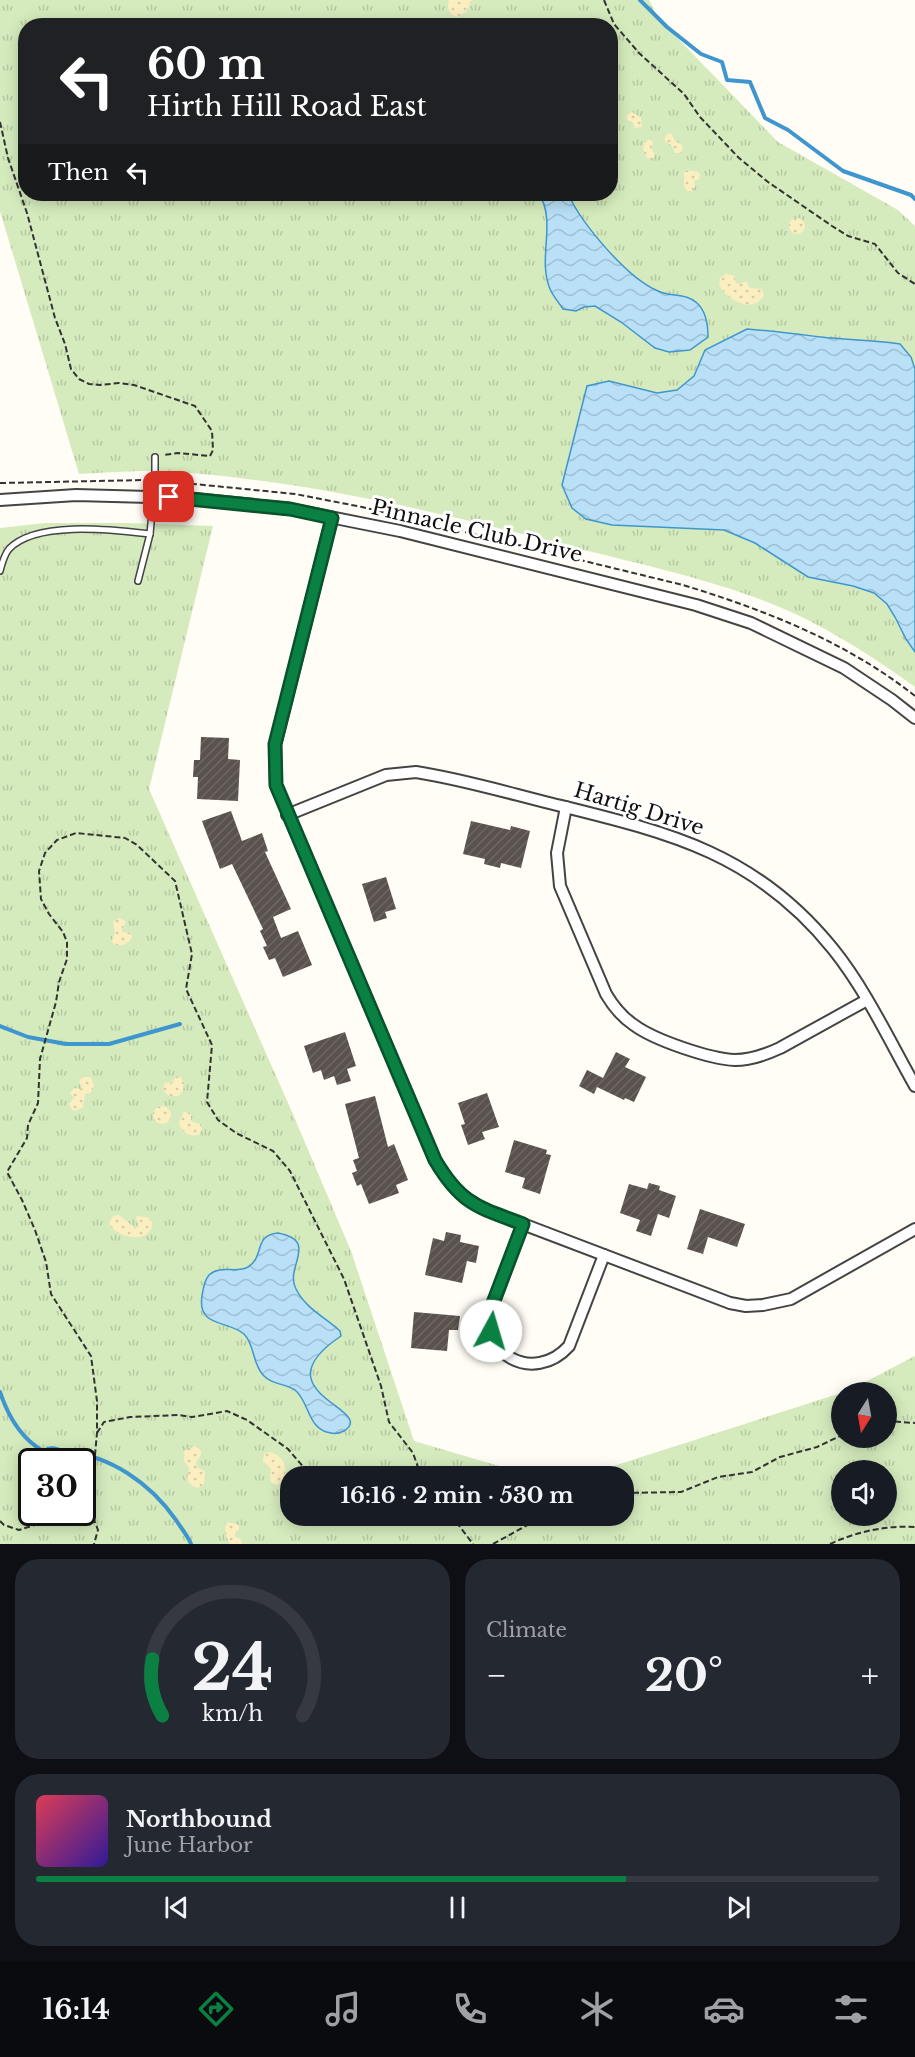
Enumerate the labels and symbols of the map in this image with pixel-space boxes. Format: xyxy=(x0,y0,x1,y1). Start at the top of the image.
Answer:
pin xyxy=(143,471,194,522)
street label: Pinnacle Club Drive xyxy=(369,494,585,568)
street label: Hartig Drive xyxy=(571,777,707,841)
position arrow xyxy=(459,1299,523,1363)
north arrow xyxy=(831,1382,897,1448)
speed limit sign: 30 xyxy=(18,1448,96,1526)

